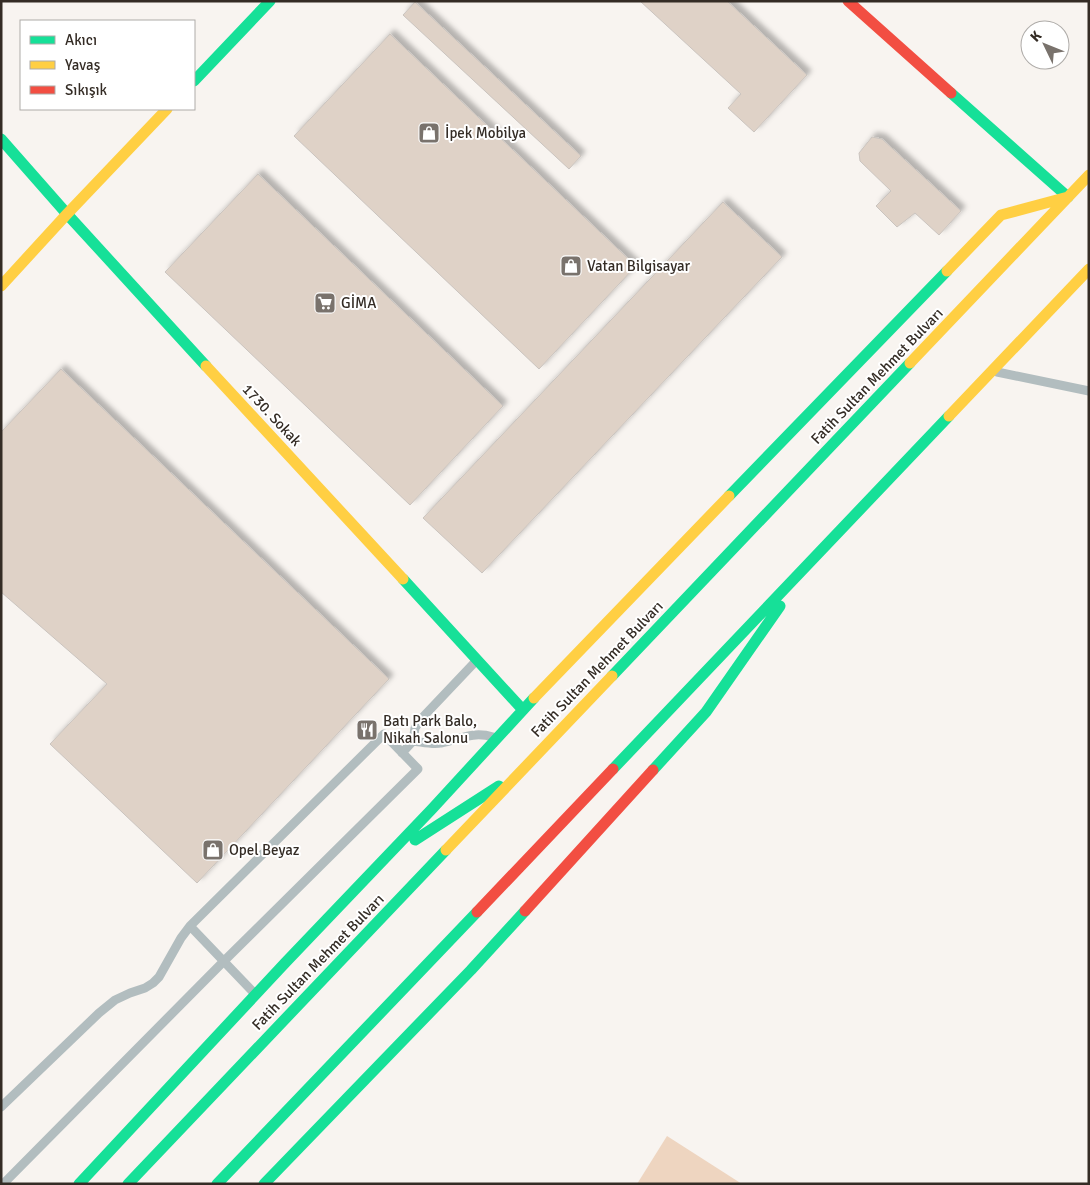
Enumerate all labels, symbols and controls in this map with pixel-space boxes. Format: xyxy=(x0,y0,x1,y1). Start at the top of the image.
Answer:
legend xyxy=(20,20,195,110)
north arrow xyxy=(1020,20,1070,70)
text: K xyxy=(1027,27,1045,45)
text: Akıcı xyxy=(65,31,97,49)
text: Yavaş xyxy=(65,56,101,74)
text: Sıkışık xyxy=(65,81,108,99)
shop icon: İpek Mobilya xyxy=(417,121,441,145)
place label: İpek Mobilya xyxy=(445,124,526,142)
shop icon: Vatan Bilgisayar xyxy=(559,254,583,278)
place label: Vatan Bilgisayar xyxy=(587,257,691,275)
supermarket icon: GİMA xyxy=(313,291,337,315)
place label: GİMA xyxy=(341,294,376,312)
street label: Fatih Sultan Mehmet Bulvarı xyxy=(807,304,947,448)
street label: 1730. Sokak xyxy=(239,380,306,450)
street label: Fatih Sultan Mehmet Bulvarı xyxy=(527,597,667,741)
place label: Batı Park Balo, Nikah Salonu xyxy=(383,712,477,747)
restaurant icon: Batı Park Balo, Nikah Salonu xyxy=(355,718,379,742)
shop icon: Opel Beyaz xyxy=(201,838,225,862)
place label: Opel Beyaz xyxy=(229,841,300,859)
street label: Fatih Sultan Mehmet Bulvarı xyxy=(248,890,388,1034)

